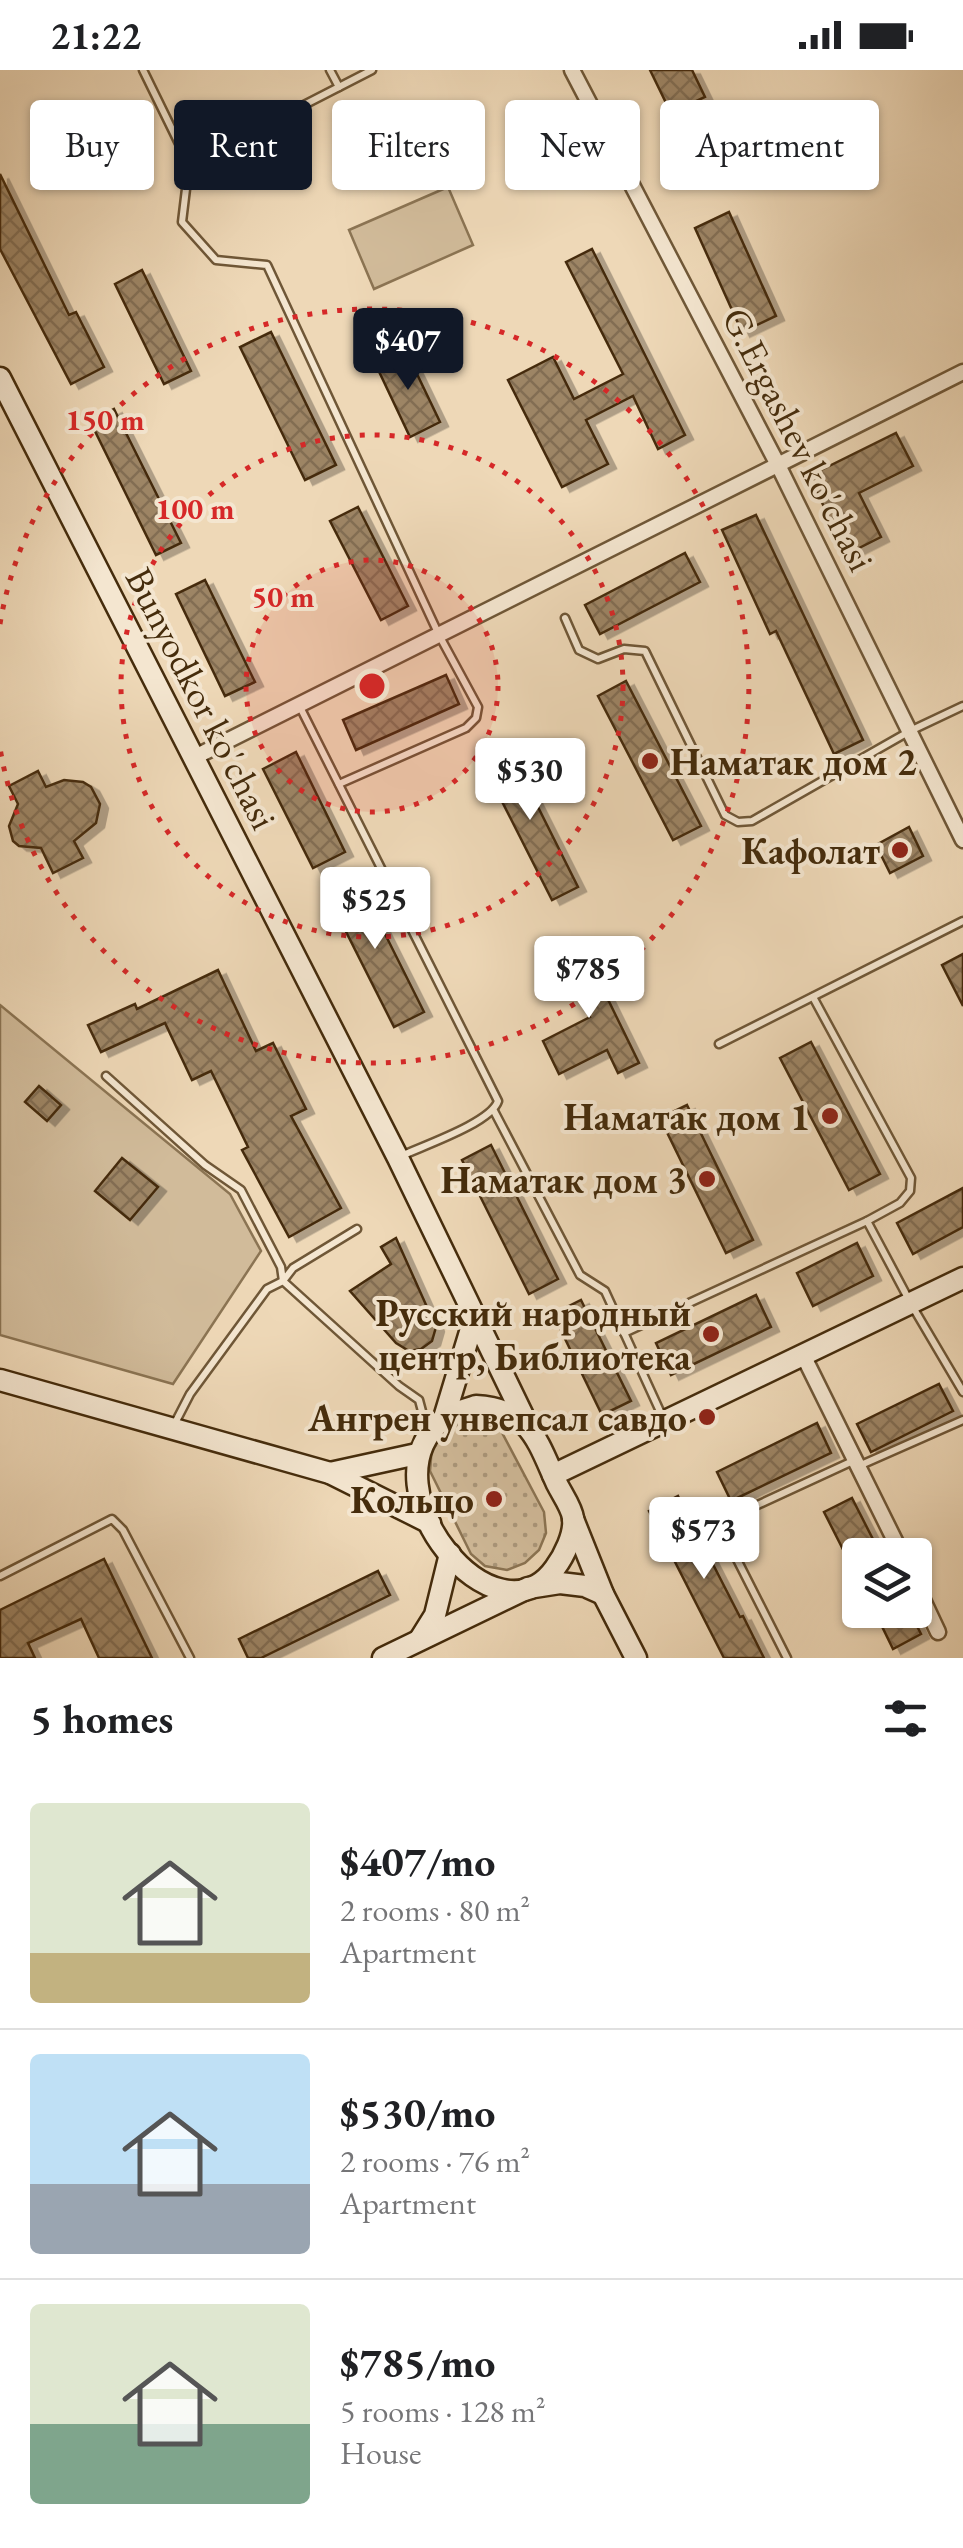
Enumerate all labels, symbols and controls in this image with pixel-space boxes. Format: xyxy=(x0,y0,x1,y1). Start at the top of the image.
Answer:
text: 21:22 xyxy=(50,11,141,60)
chip: Buy xyxy=(30,100,154,190)
chip: Rent xyxy=(174,100,312,190)
chip: Filters xyxy=(332,100,485,190)
chip: New xyxy=(505,100,640,190)
chip: Apartment xyxy=(660,100,879,190)
street label: G.Ergashev ko'chasi xyxy=(712,299,886,579)
pin: $407 xyxy=(349,308,467,393)
text: $407 xyxy=(375,319,441,361)
text: 150 m xyxy=(66,400,144,439)
text: 100 m xyxy=(156,489,234,528)
street label: Bunyodkor ko'chasi xyxy=(115,559,289,837)
text: 50 m xyxy=(251,577,315,616)
centre of rings xyxy=(354,668,390,704)
place label: Наматак дом 2 xyxy=(670,737,917,786)
pin: $530 xyxy=(471,738,589,823)
text: $530 xyxy=(497,749,563,791)
marker: Наматак дом 2 xyxy=(639,750,661,772)
place label: Кафолат xyxy=(741,826,880,875)
marker: Кафолат xyxy=(889,839,911,861)
pin: $525 xyxy=(316,867,434,952)
text: $525 xyxy=(342,878,408,920)
pin: $785 xyxy=(530,936,648,1021)
text: $785 xyxy=(556,947,622,989)
place label: Наматак дом 1 xyxy=(563,1092,810,1141)
marker: Наматак дом 1 xyxy=(819,1105,841,1127)
place label: Наматак дом 3 xyxy=(440,1155,687,1204)
marker: Наматак дом 3 xyxy=(696,1168,718,1190)
place label: Русский народный центр, Библиотека xyxy=(375,1288,691,1381)
marker: Русский народный центр, Библиотека xyxy=(700,1323,722,1345)
place label: Ангрен унвепсал савдо xyxy=(307,1393,687,1442)
marker: Ангрен унвепсал савдо xyxy=(696,1406,718,1428)
place label: Кольцо xyxy=(350,1475,474,1524)
marker: Кольцо xyxy=(483,1488,505,1510)
pin: $573 xyxy=(645,1497,763,1582)
text: $573 xyxy=(671,1508,737,1550)
map controls xyxy=(842,1538,932,1628)
button: layers xyxy=(842,1538,932,1628)
text: 5 homes xyxy=(30,1691,173,1746)
icon: filters xyxy=(878,1691,933,1746)
text: $407/mo xyxy=(340,1834,496,1889)
icon: home xyxy=(110,1843,230,1963)
text: 2 rooms · 80 m² xyxy=(340,1889,530,1931)
text: Apartment xyxy=(340,1931,476,1973)
text: $530/mo xyxy=(340,2085,496,2140)
icon: home xyxy=(110,2094,230,2214)
text: 2 rooms · 76 m² xyxy=(340,2140,530,2182)
text: Apartment xyxy=(340,2182,476,2224)
text: $785/mo xyxy=(340,2335,496,2390)
icon: home xyxy=(110,2344,230,2464)
text: 5 rooms · 128 m² xyxy=(340,2390,546,2432)
text: House xyxy=(340,2432,421,2474)

